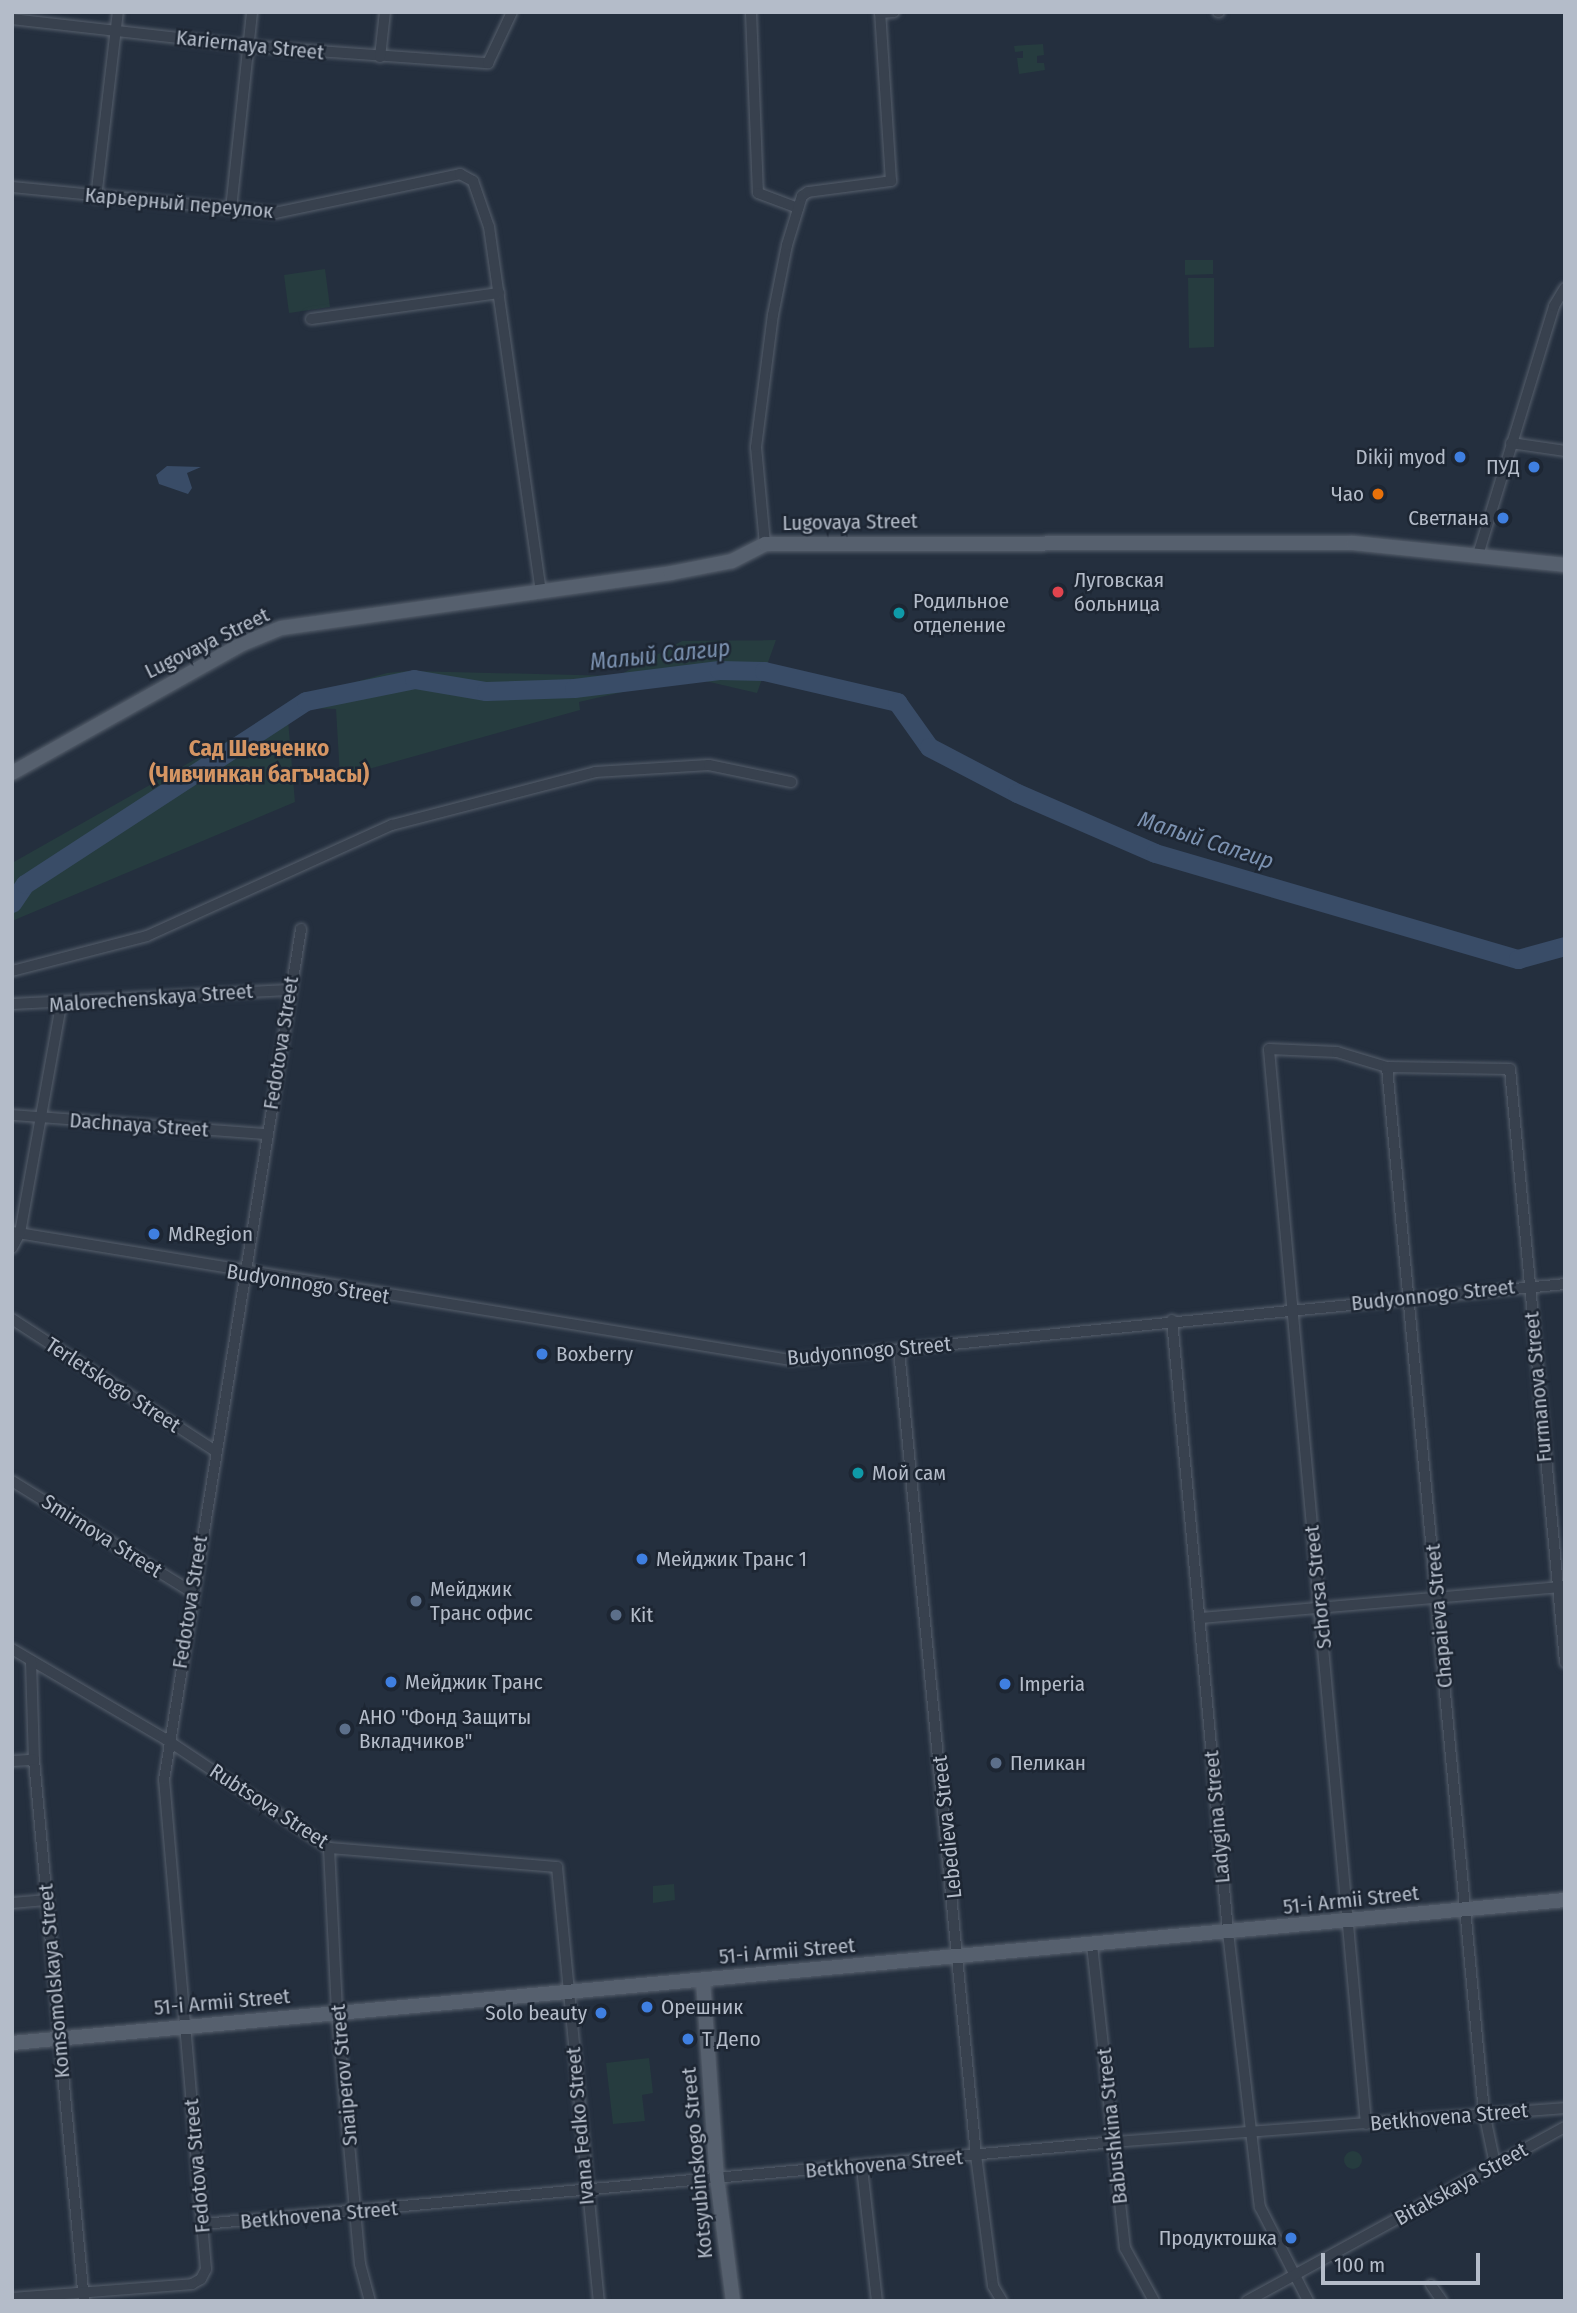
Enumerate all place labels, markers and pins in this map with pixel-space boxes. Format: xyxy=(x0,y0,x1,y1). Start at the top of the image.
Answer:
place label: Dikij myod xyxy=(1356,444,1446,470)
marker: Dikij myod xyxy=(1452,449,1468,465)
place label: ПУД xyxy=(1486,454,1520,480)
marker: ПУД xyxy=(1526,459,1542,475)
place label: Чао xyxy=(1331,481,1364,507)
marker: Чао xyxy=(1370,486,1386,502)
place label: Светлана xyxy=(1408,505,1489,531)
marker: Светлана xyxy=(1495,510,1511,526)
place label: Луговская больница xyxy=(1074,567,1164,617)
marker: Луговская больница xyxy=(1048,582,1068,602)
place label: Родильное отделение xyxy=(913,588,1009,638)
marker: Родильное отделение xyxy=(891,605,907,621)
place label: MdRegion xyxy=(168,1221,253,1247)
marker: MdRegion xyxy=(146,1226,162,1242)
place label: Boxberry xyxy=(556,1341,633,1367)
marker: Boxberry xyxy=(534,1346,550,1362)
place label: Мой сам xyxy=(872,1460,946,1486)
marker: Мой сам xyxy=(850,1465,866,1481)
place label: Мейджик Транс 1 xyxy=(656,1546,807,1572)
marker: Мейджик Транс 1 xyxy=(634,1551,650,1567)
place label: Мейджик Транс офис xyxy=(430,1576,533,1626)
marker: Мейджик Транс офис xyxy=(408,1593,424,1609)
place label: Kit xyxy=(630,1602,653,1628)
marker: Kit xyxy=(608,1607,624,1623)
place label: Мейджик Транс xyxy=(405,1669,543,1695)
place label: Imperia xyxy=(1019,1671,1085,1697)
marker: Мейджик Транс xyxy=(383,1674,399,1690)
marker: Imperia xyxy=(997,1676,1013,1692)
place label: АНО "Фонд Защиты Вкладчиков" xyxy=(359,1704,531,1754)
marker: АНО "Фонд Защиты Вкладчиков" xyxy=(337,1721,353,1737)
place label: Пеликан xyxy=(1010,1750,1086,1776)
marker: Пеликан xyxy=(988,1755,1004,1771)
place label: Орешник xyxy=(661,1994,743,2020)
marker: Орешник xyxy=(639,1999,655,2015)
place label: Solo beauty xyxy=(485,2000,587,2026)
marker: Solo beauty xyxy=(593,2005,609,2021)
place label: Т Депо xyxy=(702,2026,761,2052)
marker: Т Депо xyxy=(680,2031,696,2047)
place label: Продуктошка xyxy=(1159,2225,1277,2251)
marker: Продуктошка xyxy=(1283,2230,1299,2246)

